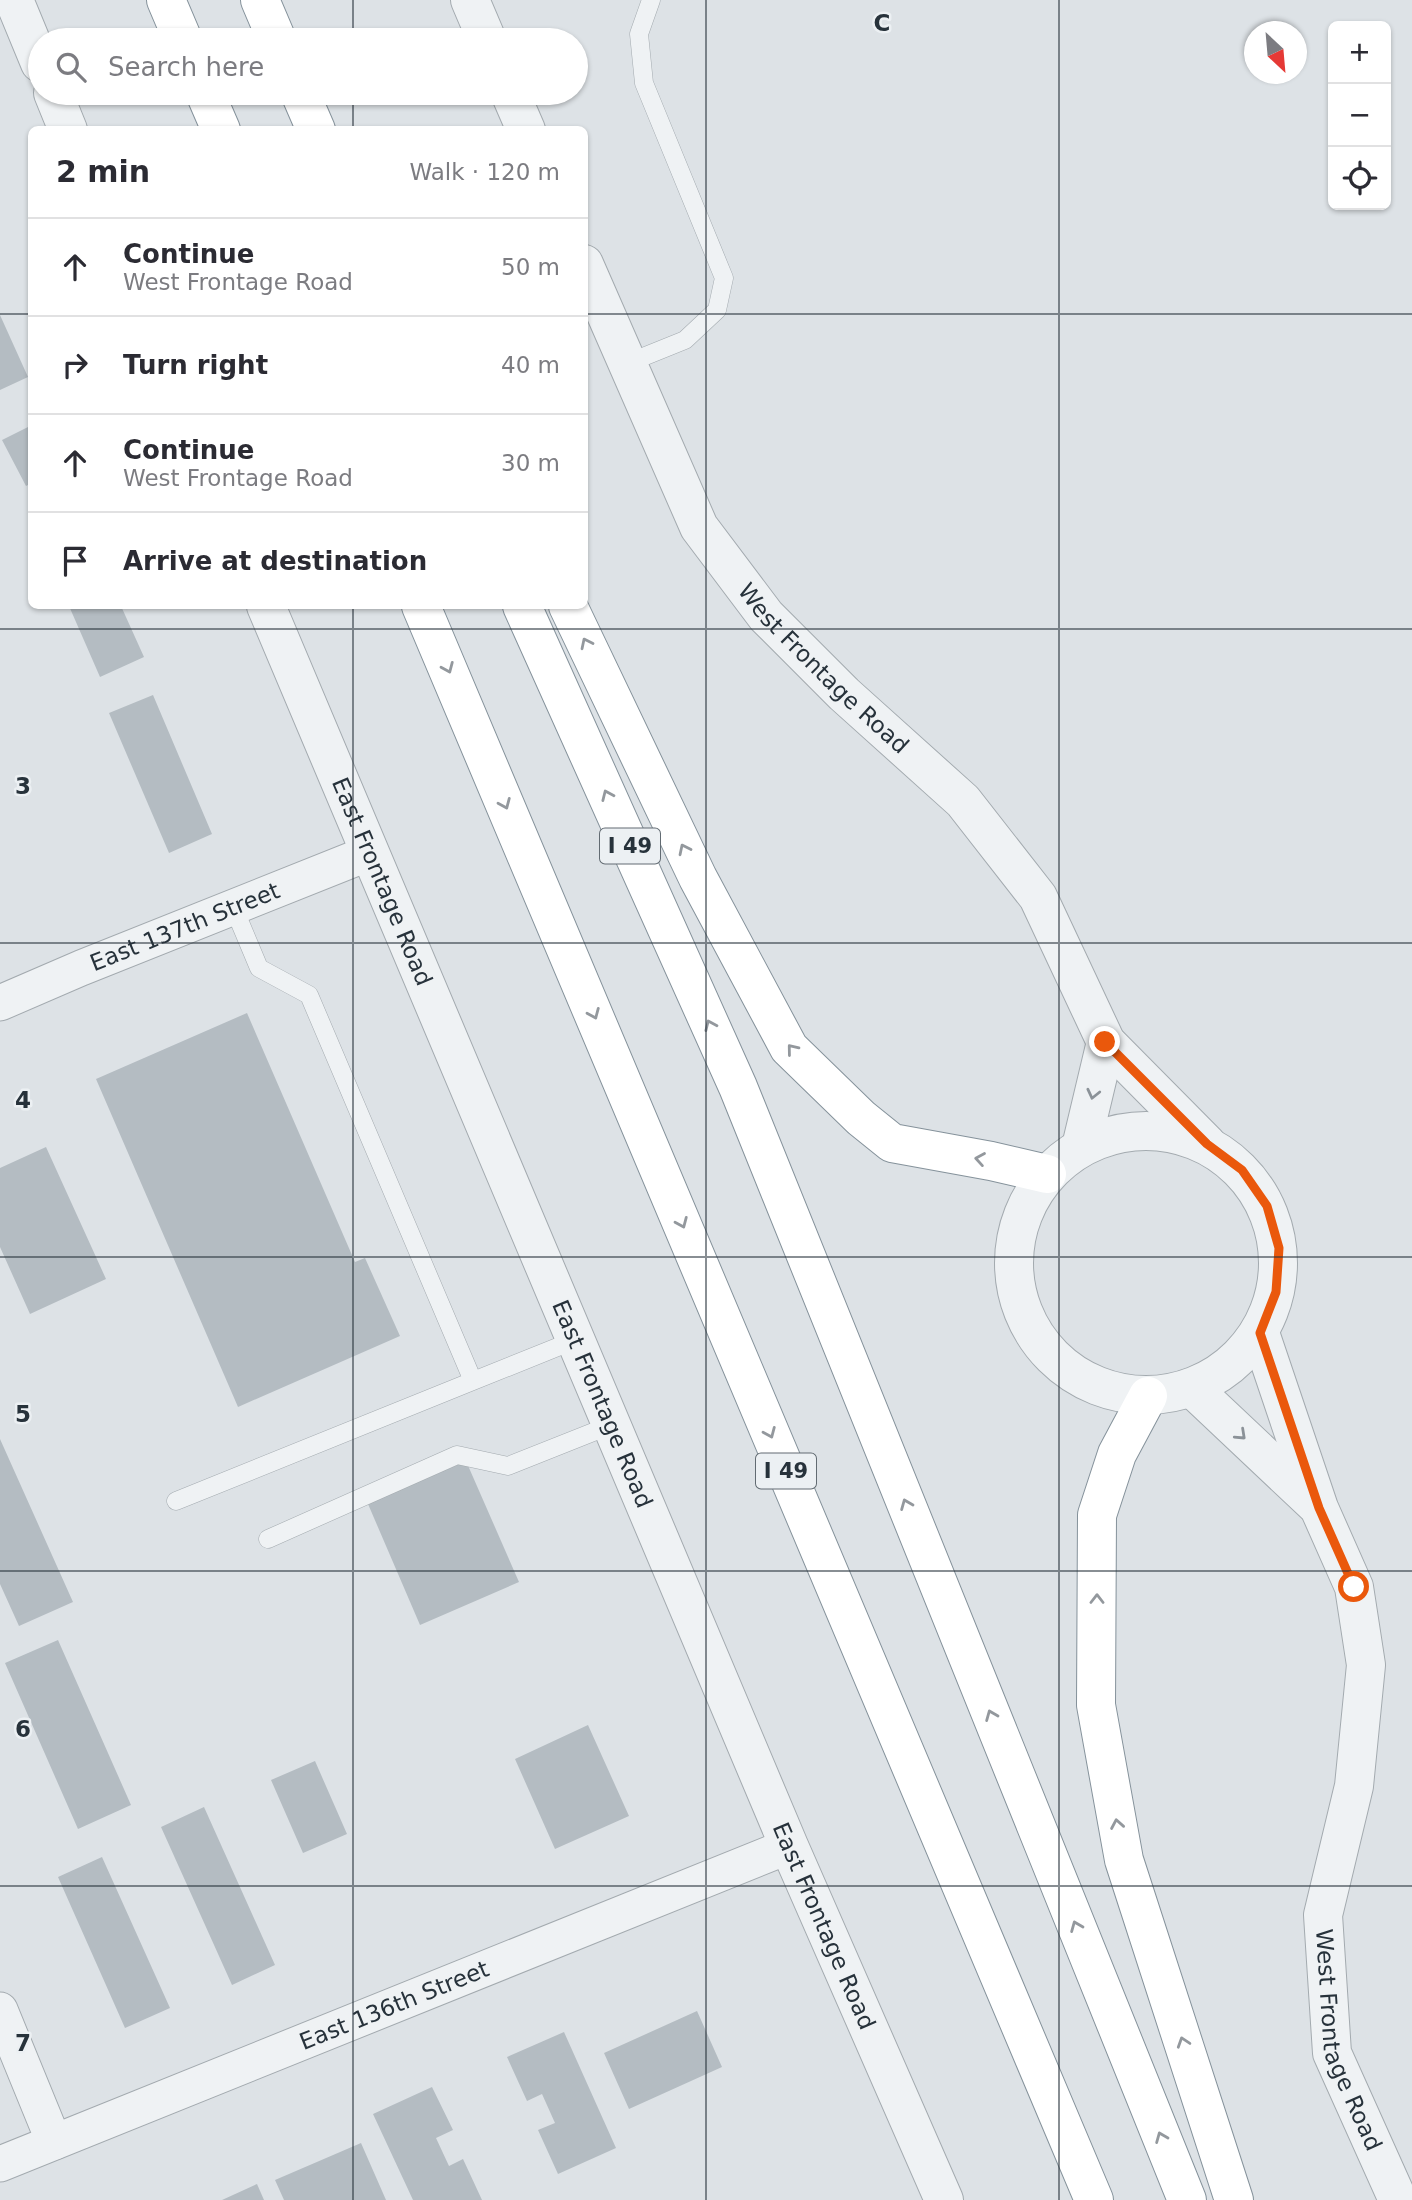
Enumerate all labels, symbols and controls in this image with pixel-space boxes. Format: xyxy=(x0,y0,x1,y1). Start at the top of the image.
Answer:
text: C xyxy=(874,10,890,36)
north arrow xyxy=(1244,21,1307,84)
map controls xyxy=(1328,21,1391,210)
button: + xyxy=(1328,21,1391,84)
search box xyxy=(28,28,588,105)
icon: search xyxy=(52,48,90,86)
text: Search here xyxy=(108,52,264,82)
button: − xyxy=(1328,84,1391,147)
button: locate xyxy=(1328,147,1391,210)
text: 2 min xyxy=(56,154,150,189)
text: Walk · 120 m xyxy=(409,159,560,185)
text: Continue xyxy=(123,239,254,269)
icon: ahead xyxy=(56,248,94,286)
text: 50 m xyxy=(501,254,560,280)
text: West Frontage Road xyxy=(123,269,353,295)
icon: right xyxy=(56,346,94,384)
text: Turn right xyxy=(123,350,268,380)
text: 40 m xyxy=(501,352,560,378)
text: Continue xyxy=(123,435,254,465)
icon: ahead xyxy=(56,444,94,482)
text: 30 m xyxy=(501,450,560,476)
text: West Frontage Road xyxy=(123,465,353,491)
icon: arrive xyxy=(56,542,94,580)
text: Arrive at destination xyxy=(123,546,427,576)
street label: West Frontage Road xyxy=(733,578,914,759)
one-way arrow xyxy=(580,638,594,650)
one-way arrow xyxy=(440,661,454,674)
text: 3 xyxy=(15,773,31,799)
street label: East Frontage Road xyxy=(327,774,438,989)
one-way arrow xyxy=(601,790,615,802)
one-way arrow xyxy=(497,797,511,809)
road number: I 49 xyxy=(600,828,660,864)
one-way arrow xyxy=(679,844,693,856)
street label: East 137th Street xyxy=(86,877,283,976)
one-way arrow xyxy=(585,1007,599,1019)
one-way arrow xyxy=(704,1020,718,1032)
route end xyxy=(1089,1026,1120,1057)
one-way arrow xyxy=(787,1044,800,1056)
text: 4 xyxy=(15,1087,31,1113)
one-way arrow xyxy=(1087,1088,1101,1100)
one-way arrow xyxy=(974,1152,986,1167)
one-way arrow xyxy=(674,1216,688,1229)
street label: East Frontage Road xyxy=(547,1296,658,1512)
text: 5 xyxy=(15,1401,31,1427)
one-way arrow xyxy=(762,1426,776,1438)
one-way arrow xyxy=(1233,1426,1246,1439)
road number: I 49 xyxy=(756,1454,816,1488)
one-way arrow xyxy=(900,1498,914,1510)
route start xyxy=(1338,1571,1369,1602)
one-way arrow xyxy=(1089,1593,1105,1603)
one-way arrow xyxy=(985,1709,999,1722)
text: 6 xyxy=(15,1716,31,1742)
one-way arrow xyxy=(1110,1818,1125,1830)
street label: East Frontage Road xyxy=(768,1819,881,2033)
one-way arrow xyxy=(1071,1920,1085,1932)
street label: West Frontage Road xyxy=(1311,1928,1387,2155)
street label: East 136th Street xyxy=(296,1955,493,2055)
text: 7 xyxy=(15,2030,31,2056)
one-way arrow xyxy=(1177,2036,1191,2049)
one-way arrow xyxy=(1156,2131,1170,2143)

